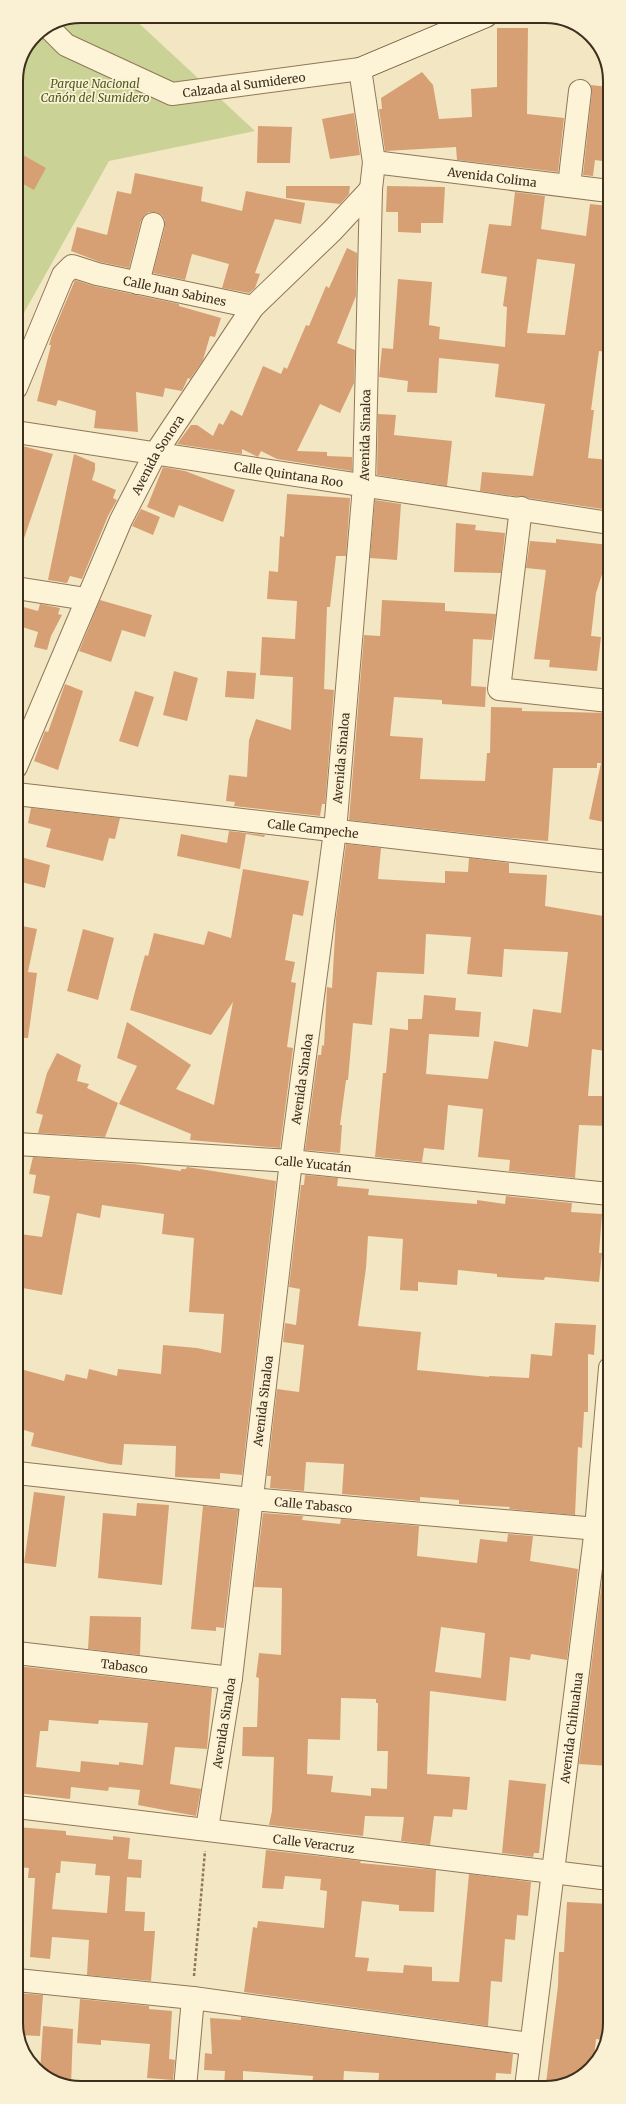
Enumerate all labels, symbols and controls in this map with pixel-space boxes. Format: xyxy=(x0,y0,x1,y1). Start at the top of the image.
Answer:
street label: Calzada al Sumidereo xyxy=(182,69,306,100)
park label: Parque Nacional Cañón del Sumidero xyxy=(40,76,150,105)
street label: Avenida Colima xyxy=(446,164,538,190)
street label: Calle Juan Sabines xyxy=(122,272,228,309)
street label: Avenida Sinaloa xyxy=(357,388,373,482)
street label: Avenida Sonora xyxy=(127,412,187,498)
street label: Calle Quintana Roo xyxy=(233,458,344,490)
street label: Avenida Sinaloa xyxy=(329,711,353,805)
street label: Calle Campeche xyxy=(267,815,359,841)
street label: Avenida Sinaloa xyxy=(288,1032,316,1126)
street label: Calle Yucatán xyxy=(274,1153,353,1175)
street label: Avenida Sinaloa xyxy=(250,1354,276,1448)
street label: Calle Tabasco xyxy=(274,1494,353,1515)
street label: Tabasco xyxy=(100,1655,149,1676)
street label: Avenida Chihuahua xyxy=(556,1671,585,1785)
street label: Avenida Sinaloa xyxy=(209,1676,239,1770)
street label: Calle Veracruz xyxy=(272,1831,356,1855)

